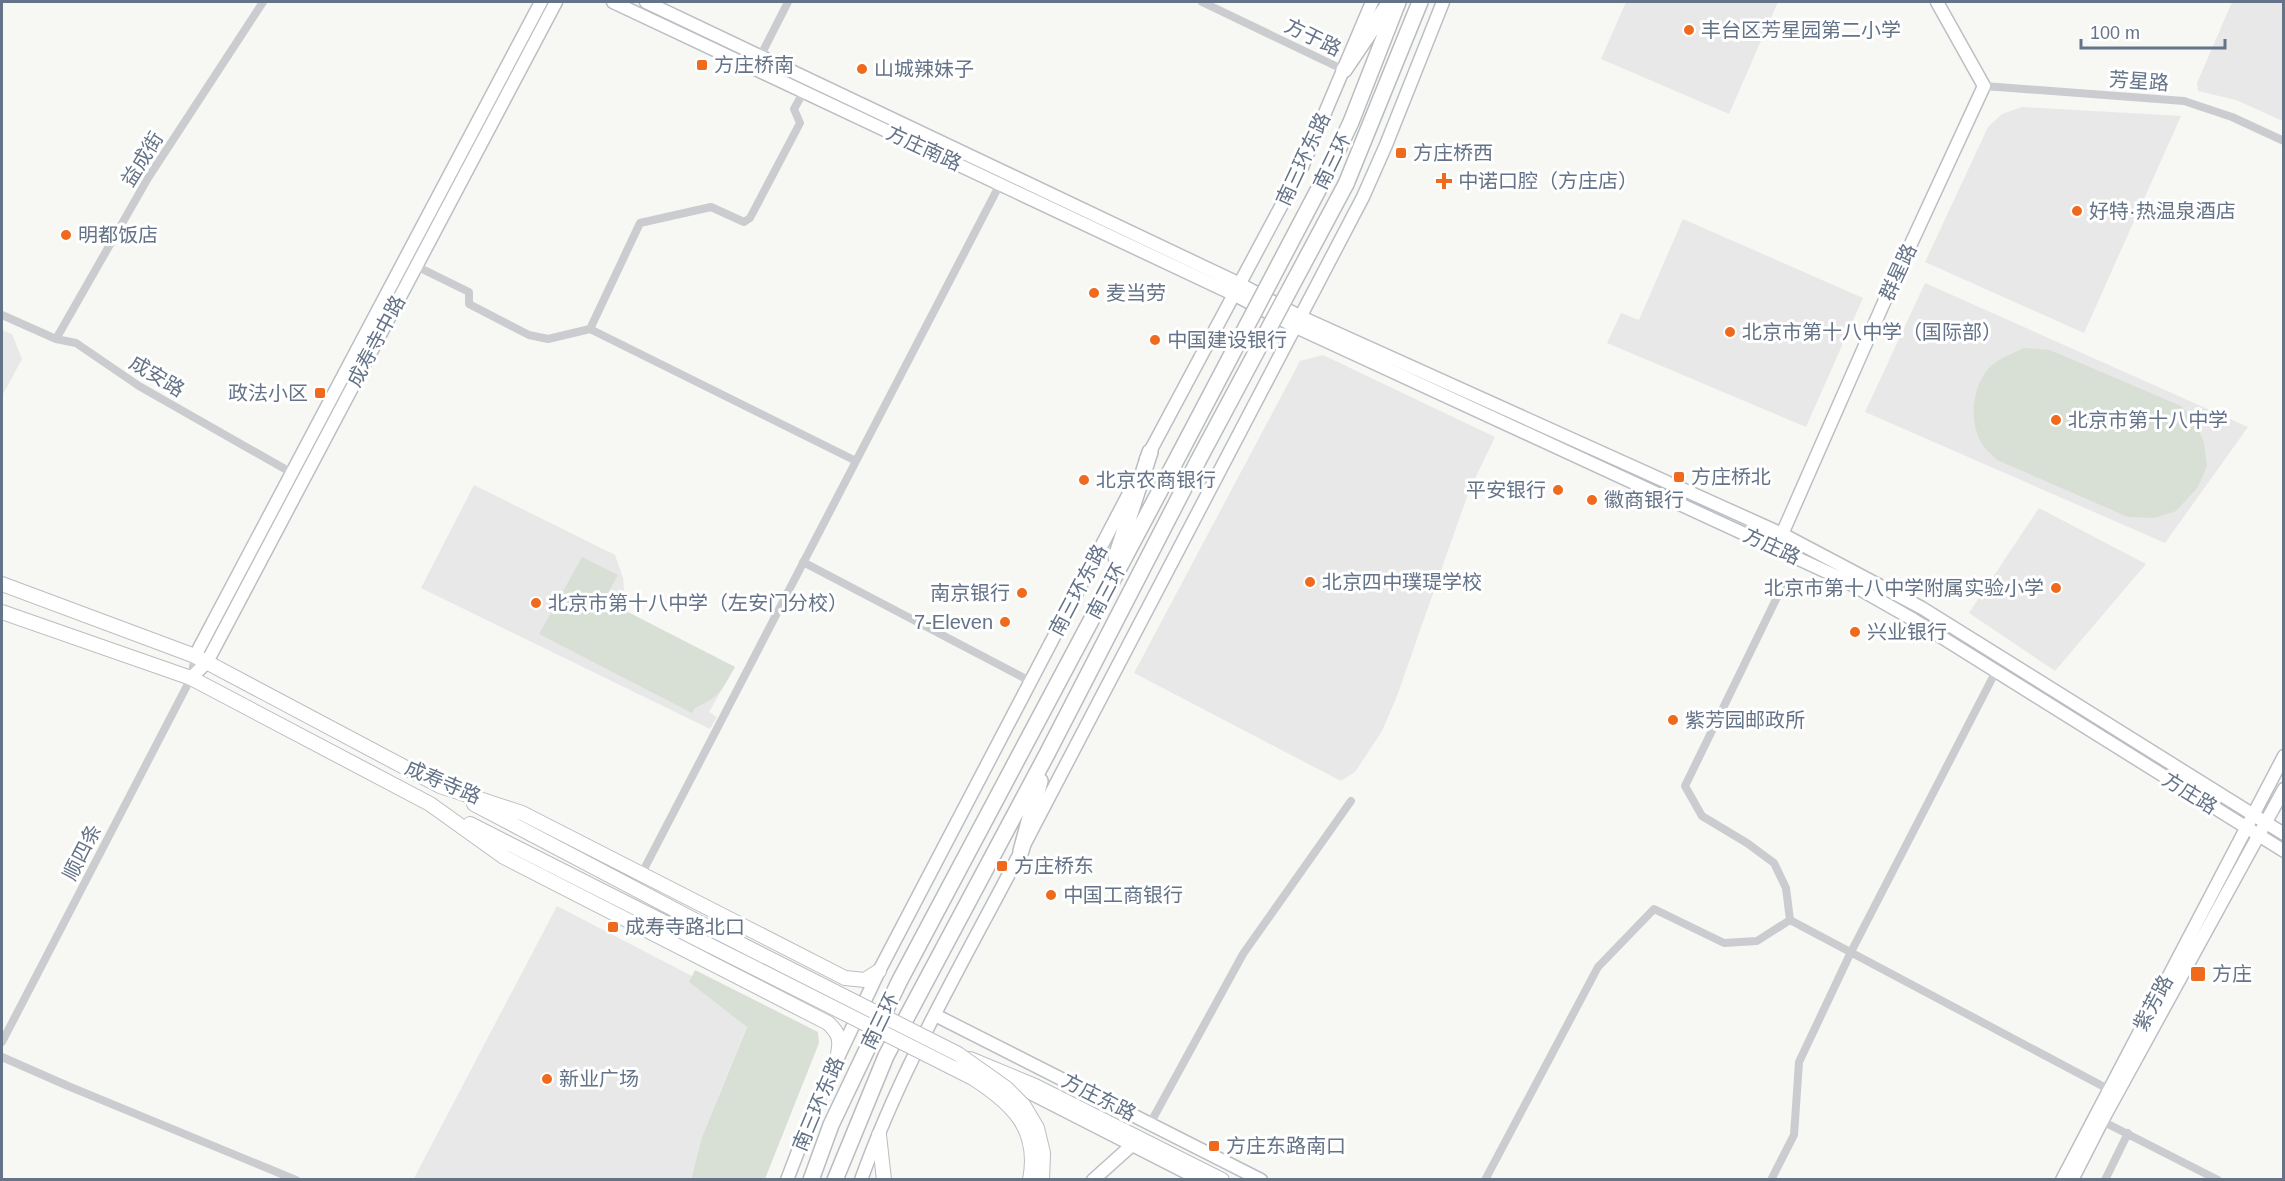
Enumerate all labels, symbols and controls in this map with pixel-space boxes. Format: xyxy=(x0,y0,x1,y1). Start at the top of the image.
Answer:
scale bar xyxy=(2081,12,2225,50)
street label: 方于路 xyxy=(1281,14,1345,60)
place label: 丰台区芳星园第二小学 xyxy=(1701,19,1901,41)
marker: 丰台区芳星园第二小学 xyxy=(1682,23,1696,37)
text: 100 m xyxy=(2090,23,2140,43)
place label: 方庄桥南 xyxy=(714,54,794,76)
marker: 方庄桥南 xyxy=(695,58,709,72)
place label: 山城辣妹子 xyxy=(874,58,974,80)
marker: 山城辣妹子 xyxy=(855,62,869,76)
street label: 芳星路 xyxy=(2108,68,2170,94)
street label: 南三环东路 xyxy=(1271,109,1335,209)
street label: 方庄南路 xyxy=(883,121,965,175)
street label: 益成街 xyxy=(117,128,167,190)
street label: 南三环 xyxy=(1308,129,1356,193)
place label: 方庄桥西 xyxy=(1413,142,1493,164)
marker: 方庄桥西 xyxy=(1394,146,1408,160)
place label: 中诺口腔（方庄店） xyxy=(1458,170,1638,192)
marker: 中诺口腔（方庄店） xyxy=(1435,172,1453,190)
place label: 好特·热温泉酒店 xyxy=(2089,200,2236,222)
marker: 好特·热温泉酒店 xyxy=(2070,204,2084,218)
place label: 明都饭店 xyxy=(78,224,158,246)
marker: 明都饭店 xyxy=(59,228,73,242)
street label: 群星路 xyxy=(1875,240,1921,304)
place label: 麦当劳 xyxy=(1106,282,1166,304)
marker: 麦当劳 xyxy=(1087,286,1101,300)
street label: 成寿寺中路 xyxy=(343,292,409,390)
place label: 北京市第十八中学（国际部） xyxy=(1742,321,2002,343)
marker: 北京市第十八中学（国际部） xyxy=(1723,325,1737,339)
place label: 中国建设银行 xyxy=(1167,329,1287,351)
marker: 中国建设银行 xyxy=(1148,333,1162,347)
street label: 成安路 xyxy=(126,351,188,401)
place label: 政法小区 xyxy=(228,382,308,404)
marker: 政法小区 xyxy=(313,386,327,400)
place label: 北京市第十八中学 xyxy=(2068,409,2228,431)
marker: 北京市第十八中学 xyxy=(2049,413,2063,427)
place label: 方庄桥北 xyxy=(1691,466,1771,488)
place label: 北京农商银行 xyxy=(1096,469,1216,491)
marker: 方庄桥北 xyxy=(1672,470,1686,484)
marker: 北京农商银行 xyxy=(1077,473,1091,487)
place label: 平安银行 xyxy=(1466,479,1546,501)
marker: 平安银行 xyxy=(1551,483,1565,497)
place label: 徽商银行 xyxy=(1604,489,1684,511)
marker: 徽商银行 xyxy=(1585,493,1599,507)
street label: 方庄路 xyxy=(1740,523,1804,569)
street label: 南三环东路 xyxy=(1044,540,1112,640)
street label: 南三环 xyxy=(1081,559,1131,623)
place label: 北京四中璞瑅学校 xyxy=(1322,571,1482,593)
marker: 北京四中璞瑅学校 xyxy=(1303,575,1317,589)
place label: 北京市第十八中学附属实验小学 xyxy=(1764,577,2044,599)
marker: 北京市第十八中学附属实验小学 xyxy=(2049,581,2063,595)
place label: 南京银行 xyxy=(930,582,1010,604)
marker: 南京银行 xyxy=(1015,586,1029,600)
place label: 北京市第十八中学（左安门分校） xyxy=(548,592,848,614)
marker: 北京市第十八中学（左安门分校） xyxy=(529,596,543,610)
place label: 7-Eleven xyxy=(914,611,993,633)
marker: 7-Eleven xyxy=(998,615,1012,629)
place label: 兴业银行 xyxy=(1867,621,1947,643)
marker: 兴业银行 xyxy=(1848,625,1862,639)
place label: 紫芳园邮政所 xyxy=(1685,709,1805,731)
marker: 紫芳园邮政所 xyxy=(1666,713,1680,727)
street label: 成寿寺路 xyxy=(402,756,484,808)
street label: 方庄路 xyxy=(2159,768,2221,818)
street label: 顺四条 xyxy=(59,820,105,884)
place label: 方庄桥东 xyxy=(1014,855,1094,877)
marker: 方庄桥东 xyxy=(995,859,1009,873)
place label: 中国工商银行 xyxy=(1063,884,1183,906)
marker: 中国工商银行 xyxy=(1044,888,1058,902)
place label: 成寿寺路北口 xyxy=(625,916,745,938)
marker: 成寿寺路北口 xyxy=(606,920,620,934)
place label: 方庄 xyxy=(2212,963,2252,985)
marker: 方庄 xyxy=(2189,965,2207,983)
street label: 紫芳路 xyxy=(2129,971,2177,1035)
street label: 南三环 xyxy=(857,989,903,1053)
street label: 南三环东路 xyxy=(788,1054,848,1154)
place label: 新业广场 xyxy=(559,1068,639,1090)
street label: 方庄东路 xyxy=(1058,1069,1140,1125)
marker: 新业广场 xyxy=(540,1072,554,1086)
place label: 方庄东路南口 xyxy=(1226,1135,1346,1157)
marker: 方庄东路南口 xyxy=(1207,1139,1221,1153)

